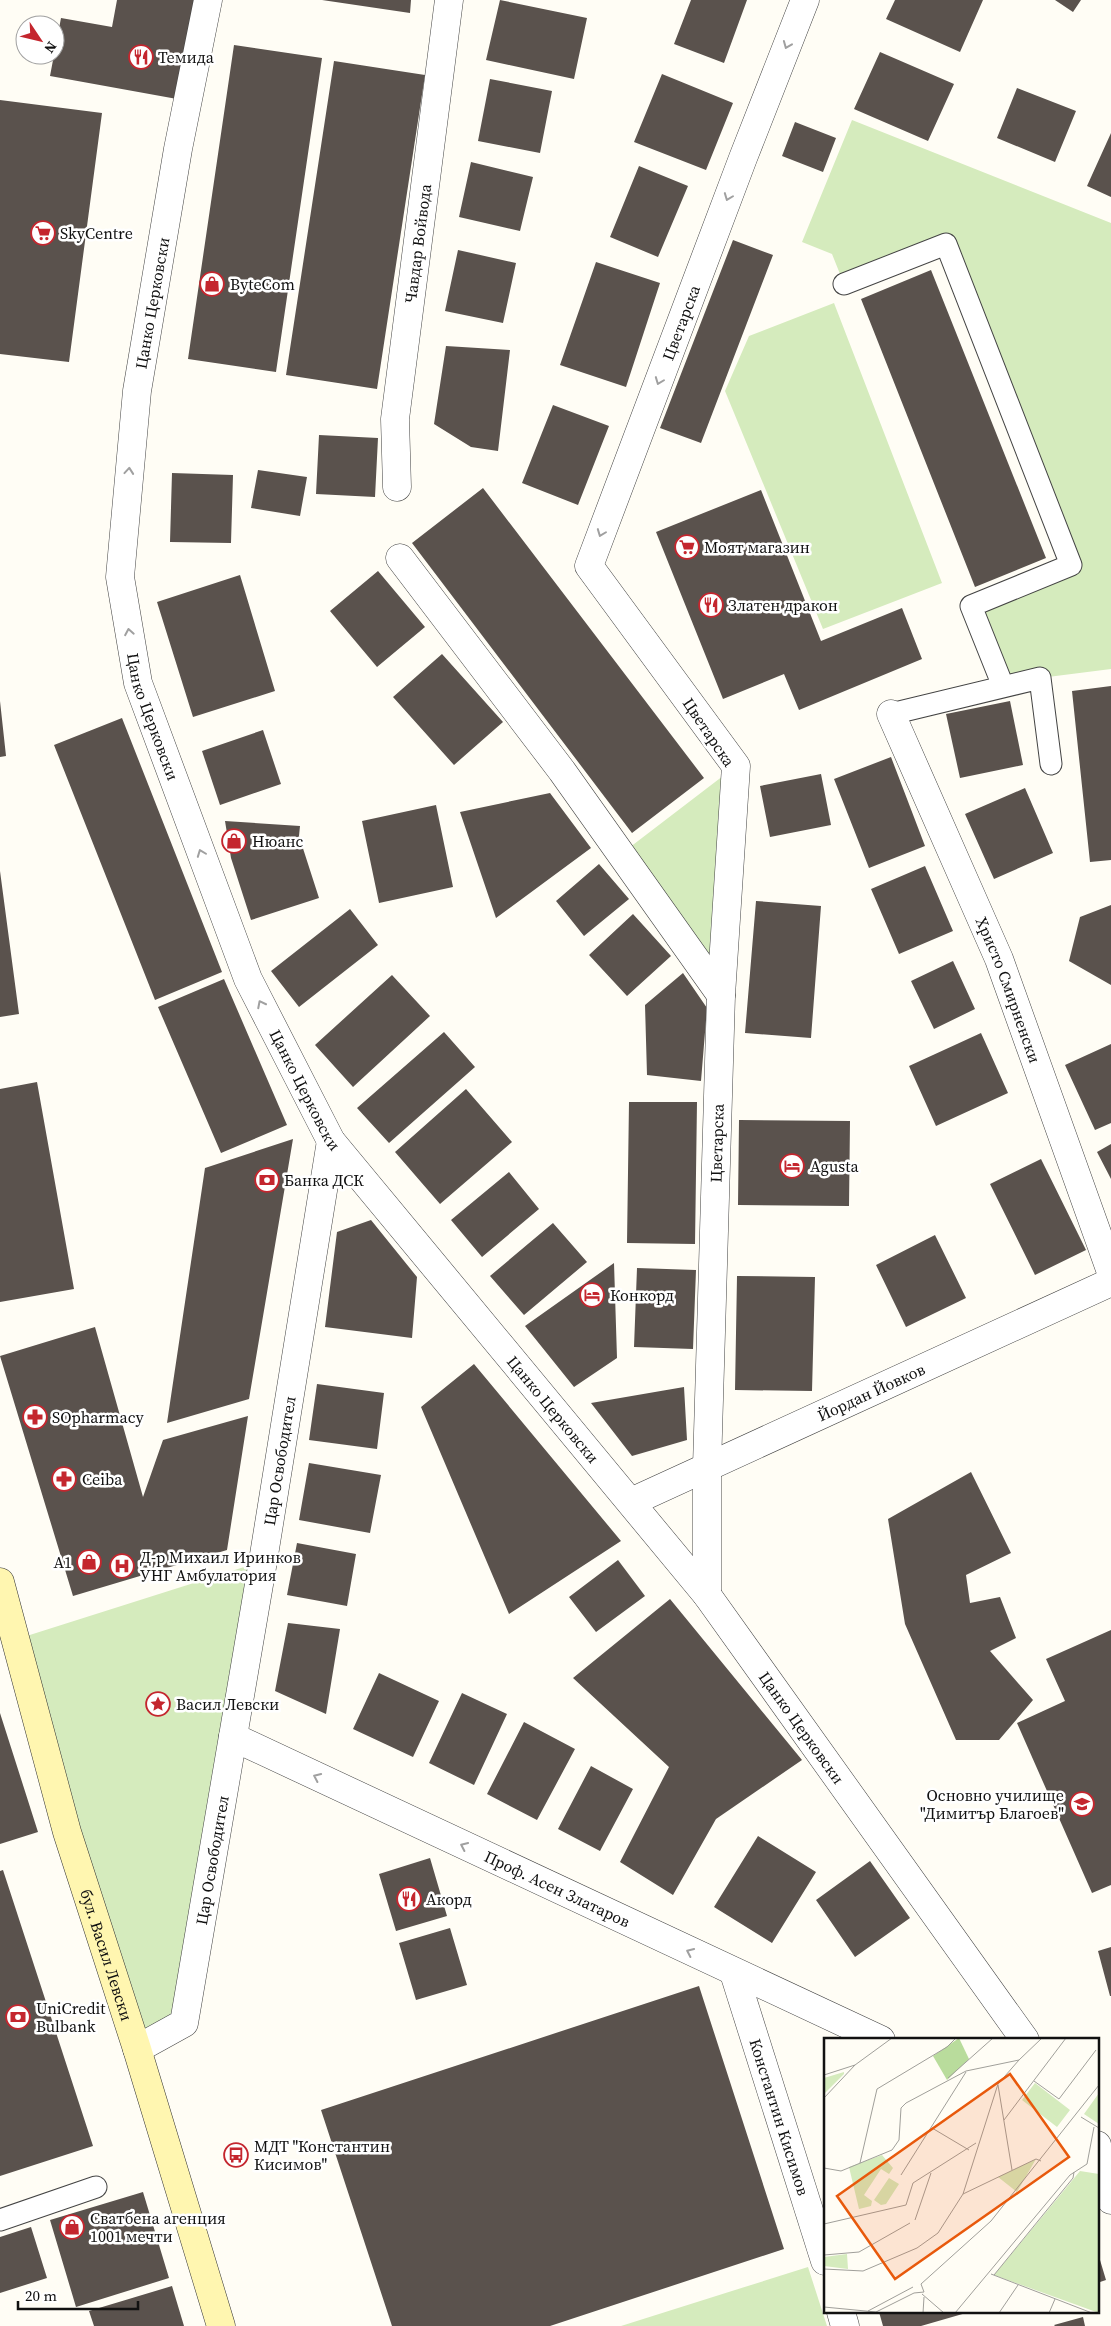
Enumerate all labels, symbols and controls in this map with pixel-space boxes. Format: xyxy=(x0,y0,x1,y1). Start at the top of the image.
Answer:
north arrow xyxy=(15,15,65,65)
text: N xyxy=(40,38,62,57)
one-way arrow xyxy=(783,40,793,49)
restaurant icon: Темида xyxy=(128,44,154,70)
place label: Темида xyxy=(158,46,215,68)
street label: Чавдар Войвода xyxy=(399,182,436,305)
one-way arrow xyxy=(724,192,734,200)
supermarket icon: SkyCentre xyxy=(30,220,56,246)
place label: SkyCentre xyxy=(60,222,133,244)
street label: Цанко Церковски xyxy=(130,235,174,371)
shop icon: ByteCom xyxy=(199,271,225,297)
place label: ByteCom xyxy=(230,273,295,295)
street label: Цветарска xyxy=(657,281,705,363)
one-way arrow xyxy=(655,377,665,385)
one-way arrow xyxy=(124,467,135,475)
one-way arrow xyxy=(597,529,607,537)
supermarket icon: Моят магазин xyxy=(674,534,700,560)
place label: Моят магазин xyxy=(704,536,810,558)
restaurant icon: Златен дракон xyxy=(698,592,724,618)
place label: Златен дракон xyxy=(728,594,838,616)
one-way arrow xyxy=(125,628,135,637)
street label: Цанко Церковски xyxy=(122,651,184,783)
street label: Цветарска xyxy=(678,693,741,772)
shop icon: Нюанс xyxy=(221,828,247,854)
place label: Нюанс xyxy=(252,830,303,852)
one-way arrow xyxy=(196,849,207,858)
street label: Христо Смирненски xyxy=(971,913,1046,1066)
one-way arrow xyxy=(257,1000,267,1009)
street label: Цанко Церковски xyxy=(265,1025,345,1155)
street label: Цветарска xyxy=(704,1103,729,1183)
hotel icon: Agusta xyxy=(779,1153,805,1179)
place label: Agusta xyxy=(810,1155,859,1177)
bank icon: Банка ДСК xyxy=(254,1167,280,1193)
place label: Банка ДСК xyxy=(284,1169,364,1191)
hotel icon: Конкорд xyxy=(579,1282,605,1308)
place label: Конкорд xyxy=(610,1284,674,1306)
street label: Цанко Церковски xyxy=(502,1351,604,1468)
street label: Йордан Йовков xyxy=(814,1358,928,1426)
street label: Цар Освободител xyxy=(258,1394,301,1527)
pharmacy icon: SOpharmacy xyxy=(22,1404,48,1430)
place label: SOpharmacy xyxy=(52,1406,144,1428)
pharmacy icon: Ceiba xyxy=(51,1466,77,1492)
place label: Ceiba xyxy=(82,1468,123,1490)
place label: Д-р Михаил Иринков УНГ Амбулатория xyxy=(140,1546,301,1586)
shop icon: A1 xyxy=(76,1549,102,1575)
place label: A1 xyxy=(53,1551,72,1573)
hospital icon: Д-р Михаил Иринков УНГ Амбулатория xyxy=(109,1553,135,1579)
street label: Цанко Церковски xyxy=(754,1667,849,1788)
place icon: Васил Левски xyxy=(145,1691,171,1717)
place label: Васил Левски xyxy=(176,1693,279,1715)
one-way arrow xyxy=(313,1773,322,1783)
place label: Основно училище "Димитър Благоев" xyxy=(920,1784,1064,1824)
school or university icon: Основно училище "Димитър Благоев" xyxy=(1069,1791,1095,1817)
street label: Цар Освободител xyxy=(190,1794,234,1927)
one-way arrow xyxy=(460,1842,469,1852)
street label: Проф. Асен Златаров xyxy=(481,1845,634,1932)
street label: бул. Васил Левски xyxy=(75,1886,138,2024)
restaurant icon: Акорд xyxy=(396,1886,422,1912)
place label: Акорд xyxy=(426,1888,472,1910)
one-way arrow xyxy=(686,1948,695,1959)
place label: UniCredit Bulbank xyxy=(36,1997,106,2037)
bank icon: UniCredit Bulbank xyxy=(5,2004,31,2030)
street label: Константин Кисимов xyxy=(744,2036,815,2198)
inset map xyxy=(824,2038,1098,2314)
place label: МДТ "Константин Кисимов" xyxy=(254,2135,390,2175)
bus stop icon: МДТ "Константин Кисимов" xyxy=(223,2142,249,2168)
place label: Сватбена агенция 1001 мечти xyxy=(90,2207,226,2247)
shop icon: Сватбена агенция 1001 мечти xyxy=(59,2214,85,2240)
scale bar xyxy=(18,2278,138,2310)
text: 20 m xyxy=(25,2285,57,2306)

